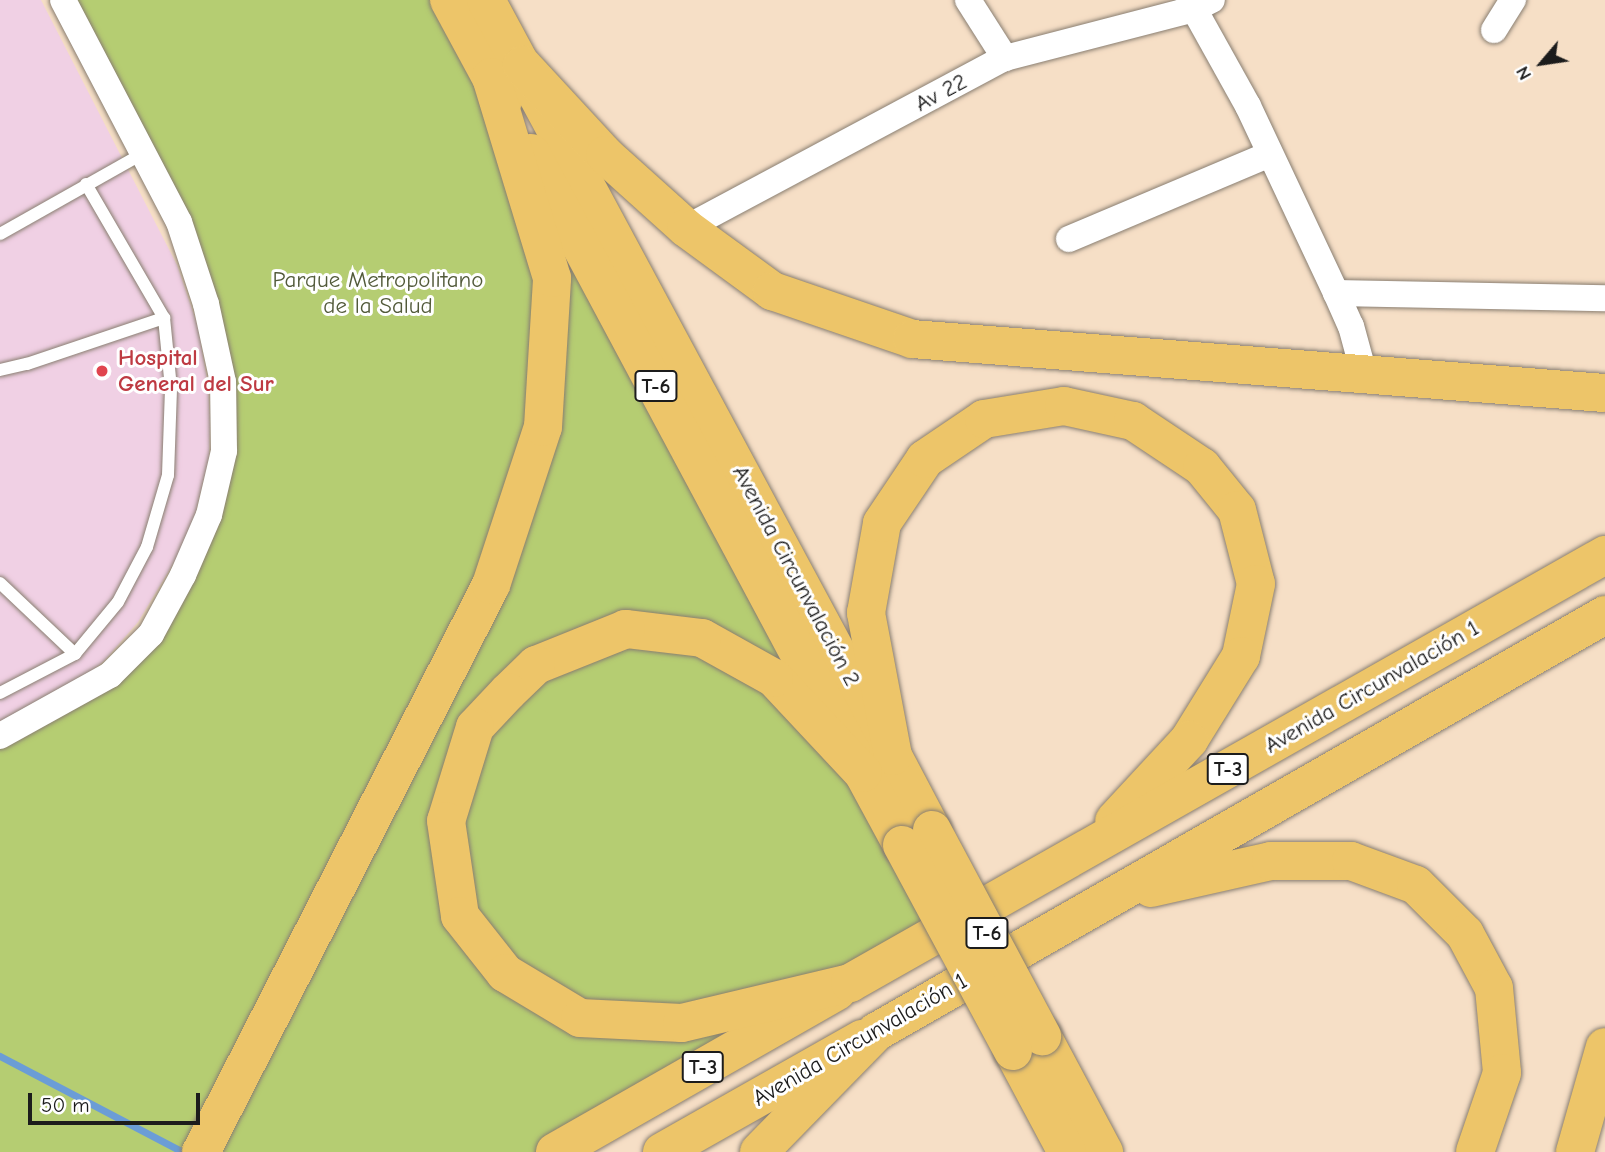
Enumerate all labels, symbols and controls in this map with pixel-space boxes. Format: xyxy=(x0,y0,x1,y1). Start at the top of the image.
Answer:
north arrow xyxy=(1507,28,1577,98)
text: N xyxy=(1511,62,1536,84)
street label: Av 22 xyxy=(910,68,972,118)
park label: Parque Metropolitano de la Salud xyxy=(273,266,483,320)
place label: Hospital General del Sur xyxy=(118,344,274,398)
marker: Hospital General del Sur xyxy=(92,361,112,381)
road number: T-6 xyxy=(633,368,679,404)
street label: Avenida Circunvalación 2 xyxy=(726,461,866,691)
street label: Avenida Circunvalación 1 xyxy=(1260,614,1484,760)
road number: T-3 xyxy=(1205,752,1251,786)
road number: T-6 xyxy=(964,916,1010,950)
street label: Avenida Circunvalación 1 xyxy=(748,967,972,1113)
road number: T-3 xyxy=(680,1050,726,1084)
scale bar xyxy=(32,1078,203,1122)
text: 50 m xyxy=(41,1093,90,1117)

